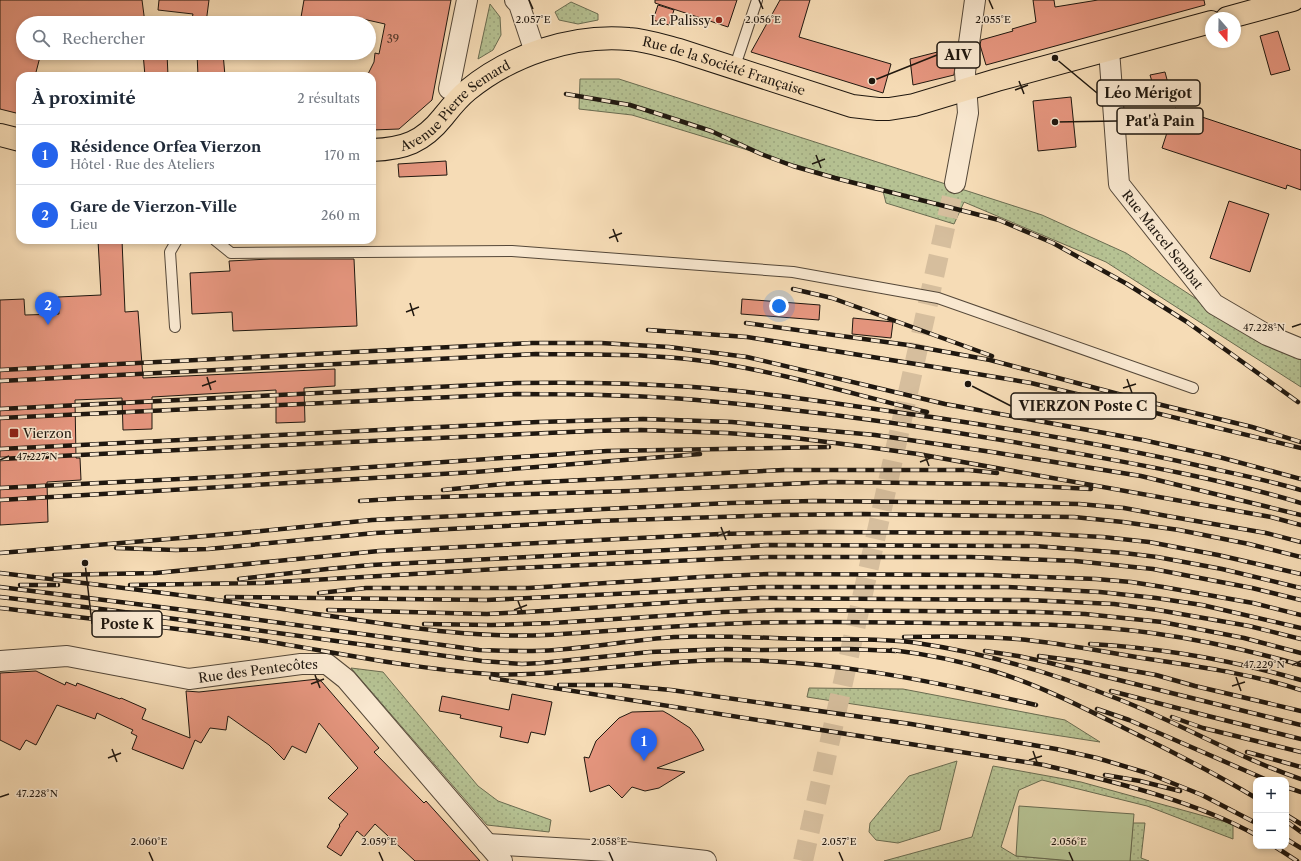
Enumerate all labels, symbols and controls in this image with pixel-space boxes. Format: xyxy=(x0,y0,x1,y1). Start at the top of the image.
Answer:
place label: Le Palissy xyxy=(650,12,712,28)
north arrow xyxy=(1205,12,1241,48)
text: 2.057°E xyxy=(515,13,551,26)
text: 2.056°E xyxy=(745,13,781,26)
text: 2.055°E xyxy=(975,13,1011,26)
marker: Le Palissy xyxy=(714,15,724,25)
search box xyxy=(16,16,376,60)
icon: search xyxy=(30,27,52,49)
text: Rechercher xyxy=(62,29,145,48)
house number: 39 xyxy=(387,32,399,46)
street label: Rue de la Société Française xyxy=(641,33,807,98)
callout: AIV xyxy=(937,42,980,68)
text: AIV xyxy=(943,46,973,64)
street label: Avenue Pierre Semard xyxy=(397,56,513,155)
callout: Léo Mérigot xyxy=(1097,80,1200,106)
text: Léo Mérigot xyxy=(1104,84,1192,102)
text: À proximité xyxy=(32,88,136,108)
text: 2 résultats xyxy=(297,90,360,106)
callout: Pat'à Pain xyxy=(1117,108,1203,134)
text: Pat'à Pain xyxy=(1125,112,1195,130)
text: Résidence Orfea Vierzon xyxy=(70,137,261,156)
text: 1 xyxy=(42,147,48,163)
text: 170 m xyxy=(324,147,360,163)
text: Hôtel · Rue des Ateliers xyxy=(70,156,215,172)
street label: Rue Marcel Sembat xyxy=(1119,187,1207,292)
text: Gare de Vierzon-Ville xyxy=(70,197,237,216)
text: 2 xyxy=(41,207,49,223)
text: 260 m xyxy=(321,207,360,223)
text: Lieu xyxy=(70,216,98,232)
pin: 2 xyxy=(35,292,61,325)
your location xyxy=(769,296,789,316)
text: 47.228°N xyxy=(1243,321,1285,334)
callout: VIERZON Poste C xyxy=(1011,393,1156,419)
text: VIERZON Poste C xyxy=(1018,397,1147,415)
place label: Vierzon xyxy=(22,425,72,441)
marker: Vierzon xyxy=(8,427,20,439)
text: 47.227°N xyxy=(17,450,57,463)
callout: Poste K xyxy=(92,611,162,637)
text: Poste K xyxy=(100,615,154,633)
street label: Rue des Pentecôtes xyxy=(197,656,318,686)
text: 47.229°N xyxy=(1243,658,1285,671)
pin: 1 xyxy=(631,728,657,761)
map controls xyxy=(1253,777,1289,849)
button: + xyxy=(1253,777,1289,813)
text: 47.228°N xyxy=(16,787,58,800)
button: − xyxy=(1253,813,1289,849)
text: 2.060°E xyxy=(131,835,168,848)
text: 2.059°E xyxy=(361,835,397,848)
text: 2.058°E xyxy=(591,835,627,848)
text: 2.057°E xyxy=(821,835,857,848)
text: 2.056°E xyxy=(1051,835,1087,848)

